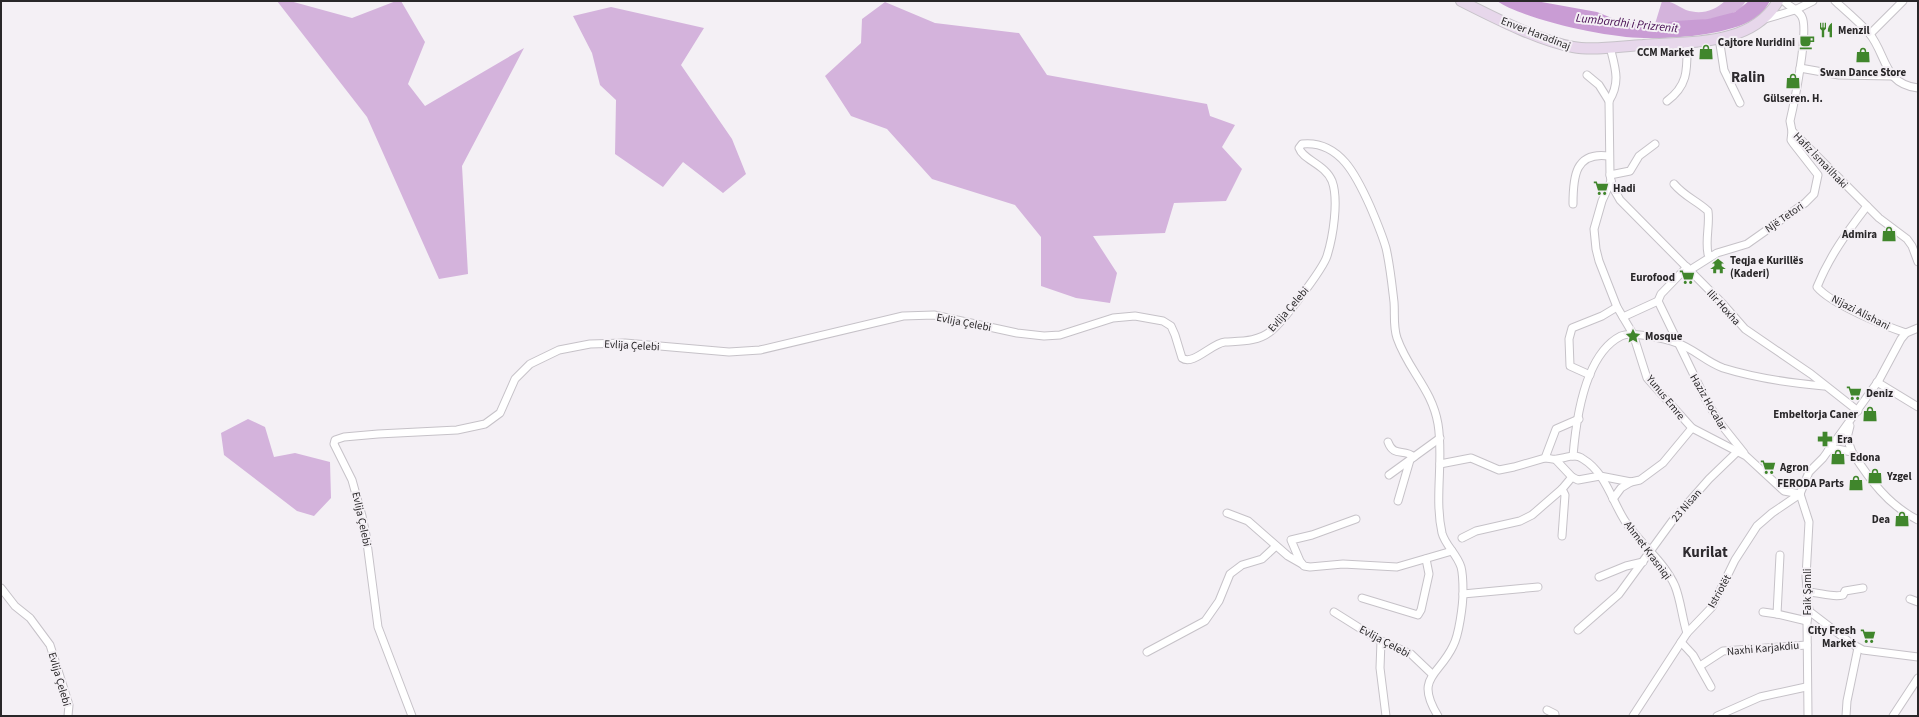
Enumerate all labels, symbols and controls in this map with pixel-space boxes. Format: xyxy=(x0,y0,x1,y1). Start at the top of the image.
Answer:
water label: Lumbardhi i Prizrenit xyxy=(1575,10,1680,37)
street label: Enver Haradinaj xyxy=(1499,13,1573,54)
restaurant icon: Menzil xyxy=(1817,21,1835,39)
place label: Menzil xyxy=(1838,23,1870,38)
cafe icon: Cajtore Nuridini xyxy=(1798,33,1816,51)
place label: Cajtore Nuridini xyxy=(1718,35,1795,50)
shop icon: CCM Market xyxy=(1697,43,1715,61)
place label: CCM Market xyxy=(1637,45,1695,60)
shop icon: Swan Dance Store xyxy=(1854,46,1872,64)
place label: Swan Dance Store xyxy=(1820,65,1907,80)
district label: Ralin xyxy=(1731,67,1765,88)
shop icon: Gülseren. H. xyxy=(1784,72,1802,90)
place label: Gülseren. H. xyxy=(1763,91,1823,106)
street label: Hafiz İsmai̇lhaki xyxy=(1790,129,1851,192)
supermarket icon: Hadi xyxy=(1592,179,1610,197)
place label: Hadi xyxy=(1613,181,1636,196)
street label: Një Tetori xyxy=(1762,199,1807,236)
shop icon: Admira xyxy=(1880,225,1898,243)
place label: Admira xyxy=(1841,227,1877,242)
place label: Teqja e Kurillës (Kaderi) xyxy=(1730,253,1804,281)
temple icon: Teqja e Kurillës (Kaderi) xyxy=(1709,257,1727,275)
supermarket icon: Eurofood xyxy=(1678,268,1696,286)
place label: Eurofood xyxy=(1630,270,1675,285)
street label: Evlija Çelebi xyxy=(1264,283,1312,335)
street label: Ilir Hoxha xyxy=(1703,286,1744,329)
street label: Nijazi Alishani xyxy=(1829,291,1893,334)
street label: Evlija Çelebi xyxy=(935,310,993,335)
place icon: Mosque xyxy=(1624,327,1642,345)
place label: Mosque xyxy=(1645,329,1683,344)
street label: Evlija Çelebi xyxy=(604,337,660,354)
street label: Yunus Emre xyxy=(1642,371,1689,423)
street label: Haziz Hocalar xyxy=(1686,371,1731,433)
supermarket icon: Deniz xyxy=(1845,384,1863,402)
place label: Deniz xyxy=(1866,386,1893,401)
shop icon: Embeltorja Caner xyxy=(1861,405,1879,423)
place label: Embeltorja Caner xyxy=(1773,407,1859,422)
pharmacy icon: Era xyxy=(1816,430,1834,448)
place label: Era xyxy=(1837,432,1853,447)
shop icon: Edona xyxy=(1829,448,1847,466)
place label: Edona xyxy=(1850,450,1881,465)
supermarket icon: Agron xyxy=(1759,458,1777,476)
place label: Agron xyxy=(1779,460,1809,475)
shop icon: Yzgel xyxy=(1866,467,1884,485)
place label: Yzgel xyxy=(1886,469,1913,484)
shop icon: FERODA Parts xyxy=(1847,474,1865,492)
place label: FERODA Parts xyxy=(1777,476,1844,491)
street label: 23 Nisan xyxy=(1668,486,1705,525)
street label: Evlija Çelebi xyxy=(348,490,375,548)
shop icon: Dea xyxy=(1893,510,1911,528)
place label: Dea xyxy=(1872,512,1890,527)
street label: Ahmet Krasniqi xyxy=(1621,518,1675,583)
district label: Kurilat xyxy=(1682,542,1728,563)
street label: Faik Şamli xyxy=(1800,568,1815,616)
street label: Istriotët xyxy=(1704,572,1735,611)
street label: Evlija Çelebi xyxy=(1357,622,1413,661)
place label: City Fresh Market xyxy=(1808,623,1857,651)
supermarket icon: City Fresh Market xyxy=(1859,627,1877,645)
street label: Naxhi Karjakdiu xyxy=(1726,638,1800,659)
street label: Evlija Çelebi xyxy=(45,650,74,708)

